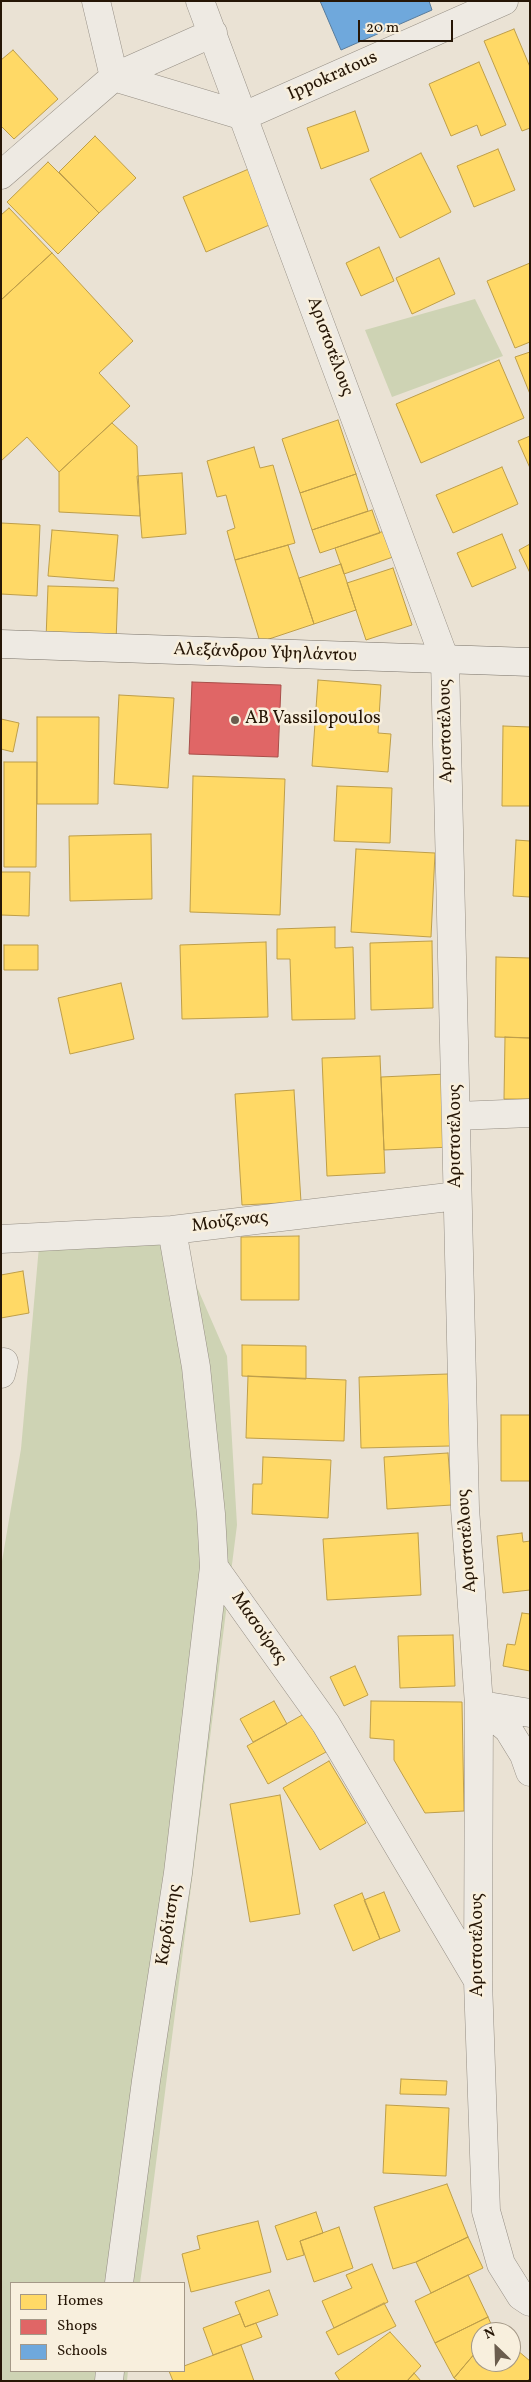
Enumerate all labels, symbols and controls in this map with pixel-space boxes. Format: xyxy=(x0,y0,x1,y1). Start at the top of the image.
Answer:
scale bar xyxy=(361,10,456,42)
text: 20 m xyxy=(366,18,399,39)
street label: Ippokratous xyxy=(285,48,381,106)
street label: Αριστοτέλους xyxy=(301,294,357,400)
street label: Αλεξάνδρου Υψηλάντου xyxy=(173,640,357,668)
street label: Αριστοτέλους xyxy=(435,679,459,783)
place label: AB Vassilopoulos xyxy=(245,709,381,731)
marker: AB Vassilopoulos xyxy=(229,714,241,726)
street label: Αριστοτέλους xyxy=(446,1084,468,1188)
street label: Μούζενας xyxy=(190,1208,270,1238)
street label: Αριστοτέλους xyxy=(454,1488,482,1594)
street label: Μασούρας xyxy=(225,1589,291,1669)
street label: Καρδίτσης xyxy=(153,1883,187,1967)
street label: Αριστοτέλους xyxy=(468,1893,490,1997)
legend xyxy=(10,2282,185,2372)
text: Homes xyxy=(57,2291,103,2312)
text: Shops xyxy=(57,2316,97,2337)
north arrow xyxy=(471,2322,521,2372)
text: N xyxy=(482,2323,499,2345)
text: Schools xyxy=(57,2341,107,2362)

